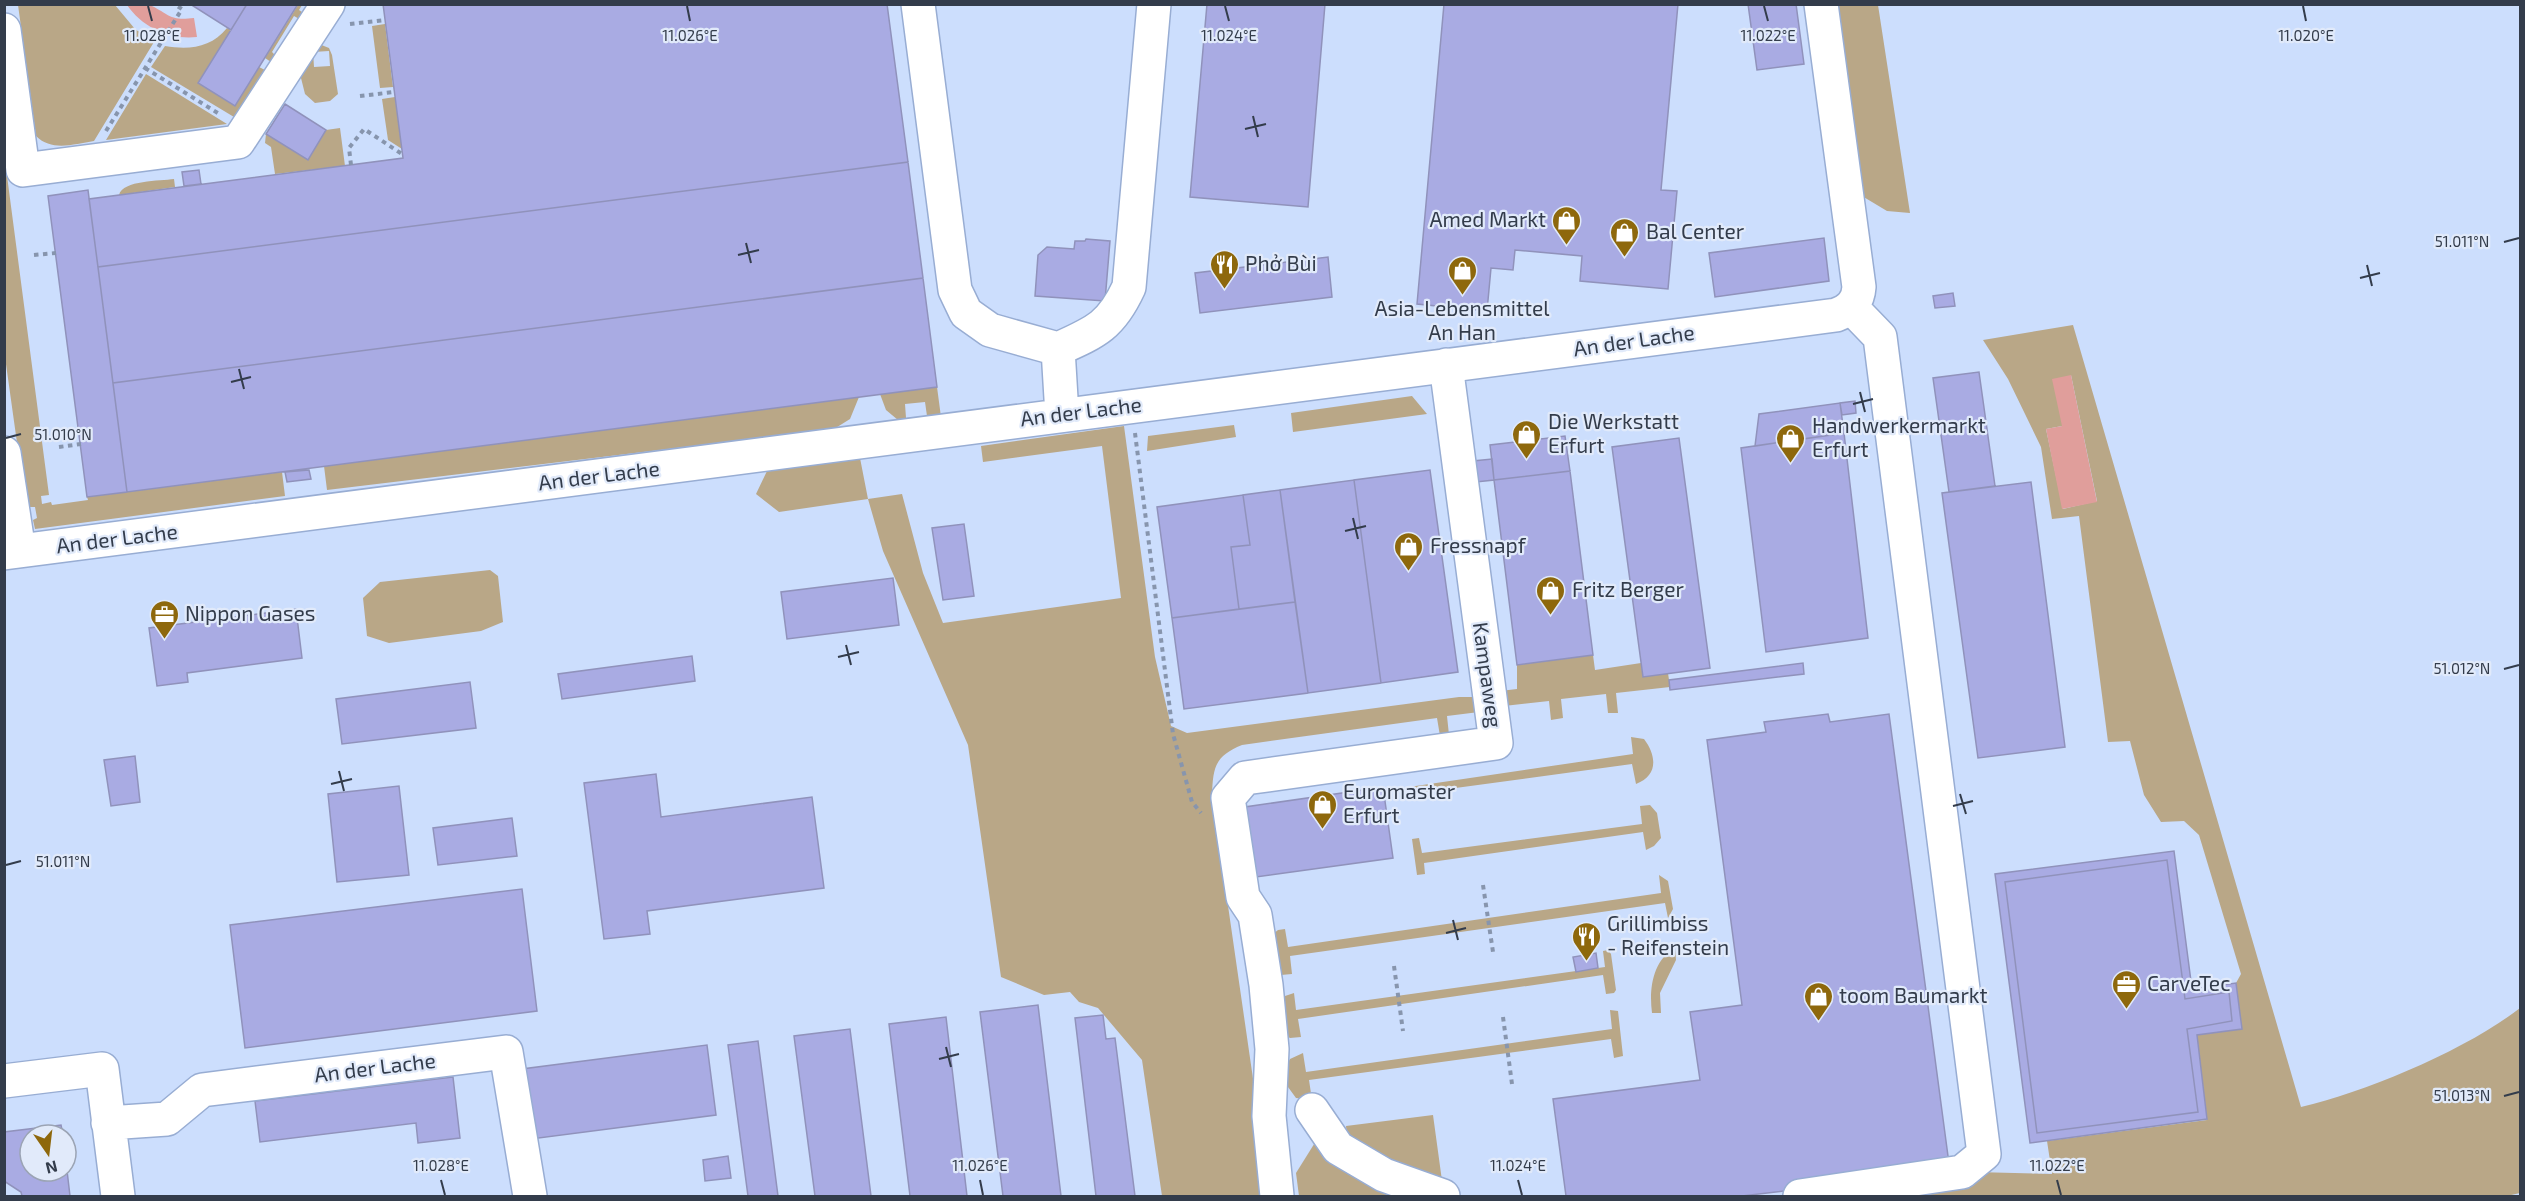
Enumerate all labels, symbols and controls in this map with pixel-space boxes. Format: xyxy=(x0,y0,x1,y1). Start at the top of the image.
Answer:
text: 11.028°E xyxy=(124,26,180,44)
text: 11.026°E xyxy=(662,26,718,44)
text: 11.024°E xyxy=(1201,26,1257,44)
text: 11.022°E xyxy=(1740,26,1796,44)
text: 11.020°E xyxy=(2278,26,2334,44)
shop icon: Amed Markt xyxy=(1551,204,1583,246)
place label: Amed Markt xyxy=(1429,206,1546,231)
shop icon: Bal Center xyxy=(1609,216,1641,258)
place label: Bal Center xyxy=(1646,218,1745,243)
text: 51.011°N xyxy=(2435,232,2489,250)
restaurant icon: Phở Bùi xyxy=(1208,248,1240,290)
place label: Phở Bùi xyxy=(1245,250,1317,275)
shop icon: Asia-Lebensmittel An Han xyxy=(1446,254,1478,296)
place label: Asia-Lebensmittel An Han xyxy=(1374,295,1550,344)
street label: An der Lache xyxy=(1572,319,1696,360)
street label: An der Lache xyxy=(1019,391,1143,430)
place label: Die Werkstatt Erfurt xyxy=(1548,408,1679,457)
place label: Handwerkermarkt Erfurt xyxy=(1812,412,1986,461)
shop icon: Die Werkstatt Erfurt xyxy=(1511,418,1543,460)
shop icon: Handwerkermarkt Erfurt xyxy=(1775,422,1807,464)
text: 51.010°N xyxy=(34,425,92,443)
street label: An der Lache xyxy=(537,455,661,494)
street label: An der Lache xyxy=(55,518,179,557)
shop icon: Fressnapf xyxy=(1393,530,1425,572)
place label: Fressnapf xyxy=(1430,532,1527,557)
shop icon: Fritz Berger xyxy=(1535,574,1567,616)
place label: Fritz Berger xyxy=(1572,576,1685,601)
office icon: Nippon Gases xyxy=(148,598,180,640)
place label: Nippon Gases xyxy=(185,600,316,625)
street label: Kampaweg xyxy=(1469,620,1508,729)
text: 51.012°N xyxy=(2434,659,2490,677)
place label: Euromaster Erfurt xyxy=(1343,778,1456,827)
shop icon: Euromaster Erfurt xyxy=(1306,788,1338,830)
text: 51.011°N xyxy=(36,852,90,870)
place label: Grillimbiss - Reifenstein xyxy=(1607,910,1729,959)
restaurant icon: Grillimbiss - Reifenstein xyxy=(1570,920,1602,962)
office icon: CarveTec xyxy=(2110,968,2142,1010)
place label: CarveTec xyxy=(2147,970,2230,995)
shop icon: toom Baumarkt xyxy=(1802,980,1834,1022)
place label: toom Baumarkt xyxy=(1839,982,1988,1007)
street label: An der Lache xyxy=(313,1047,437,1086)
text: 51.013°N xyxy=(2434,1086,2490,1104)
north arrow xyxy=(18,1123,78,1183)
text: 11.028°E xyxy=(413,1156,469,1174)
text: 11.026°E xyxy=(952,1156,1008,1174)
text: 11.024°E xyxy=(1490,1156,1546,1174)
text: 11.022°E xyxy=(2029,1156,2085,1174)
text: N xyxy=(44,1157,60,1179)

